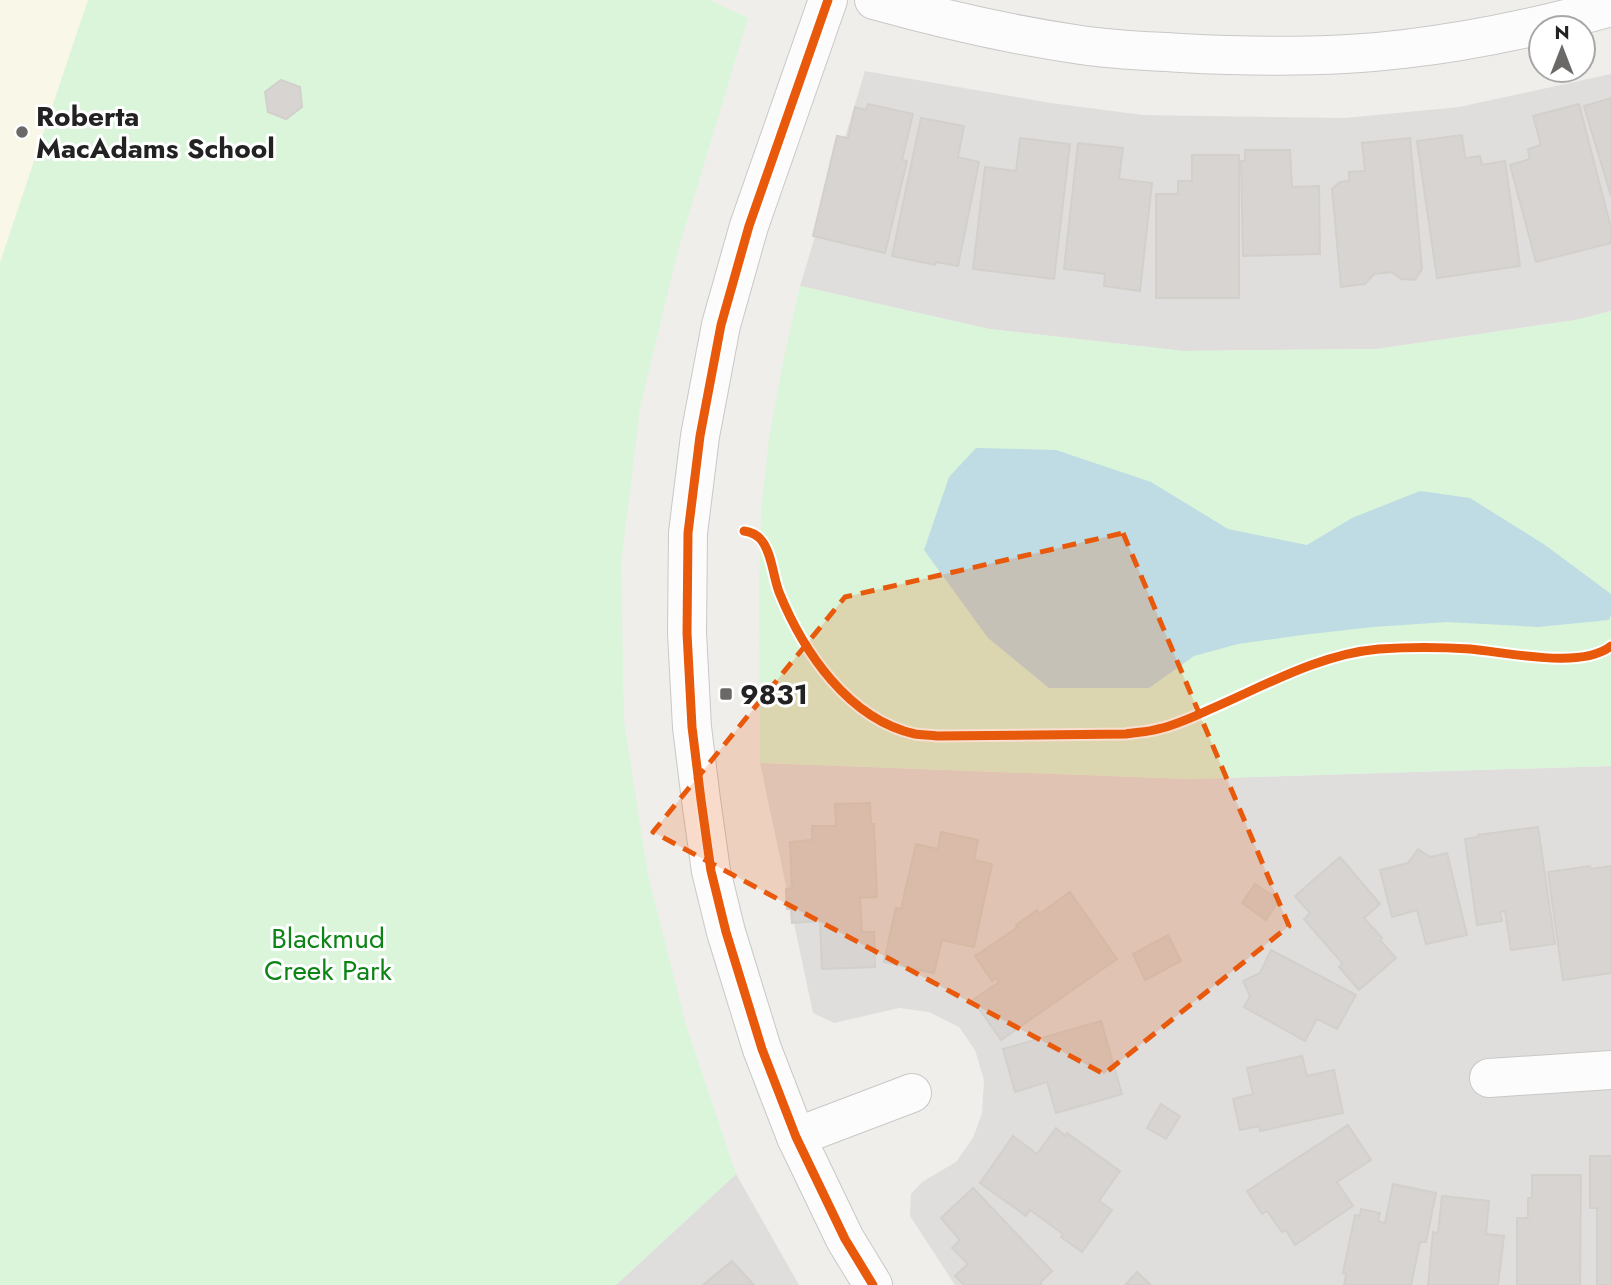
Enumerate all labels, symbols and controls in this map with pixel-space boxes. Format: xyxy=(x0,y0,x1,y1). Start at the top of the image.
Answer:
north arrow xyxy=(1527,14,1597,84)
text: N xyxy=(1554,19,1570,46)
place label: Roberta MacAdams School xyxy=(36,96,275,169)
marker: Roberta MacAdams School xyxy=(14,124,30,140)
place label: 9831 xyxy=(740,674,808,715)
marker: 9831 xyxy=(718,686,734,702)
park label: Blackmud Creek Park xyxy=(264,918,393,991)

